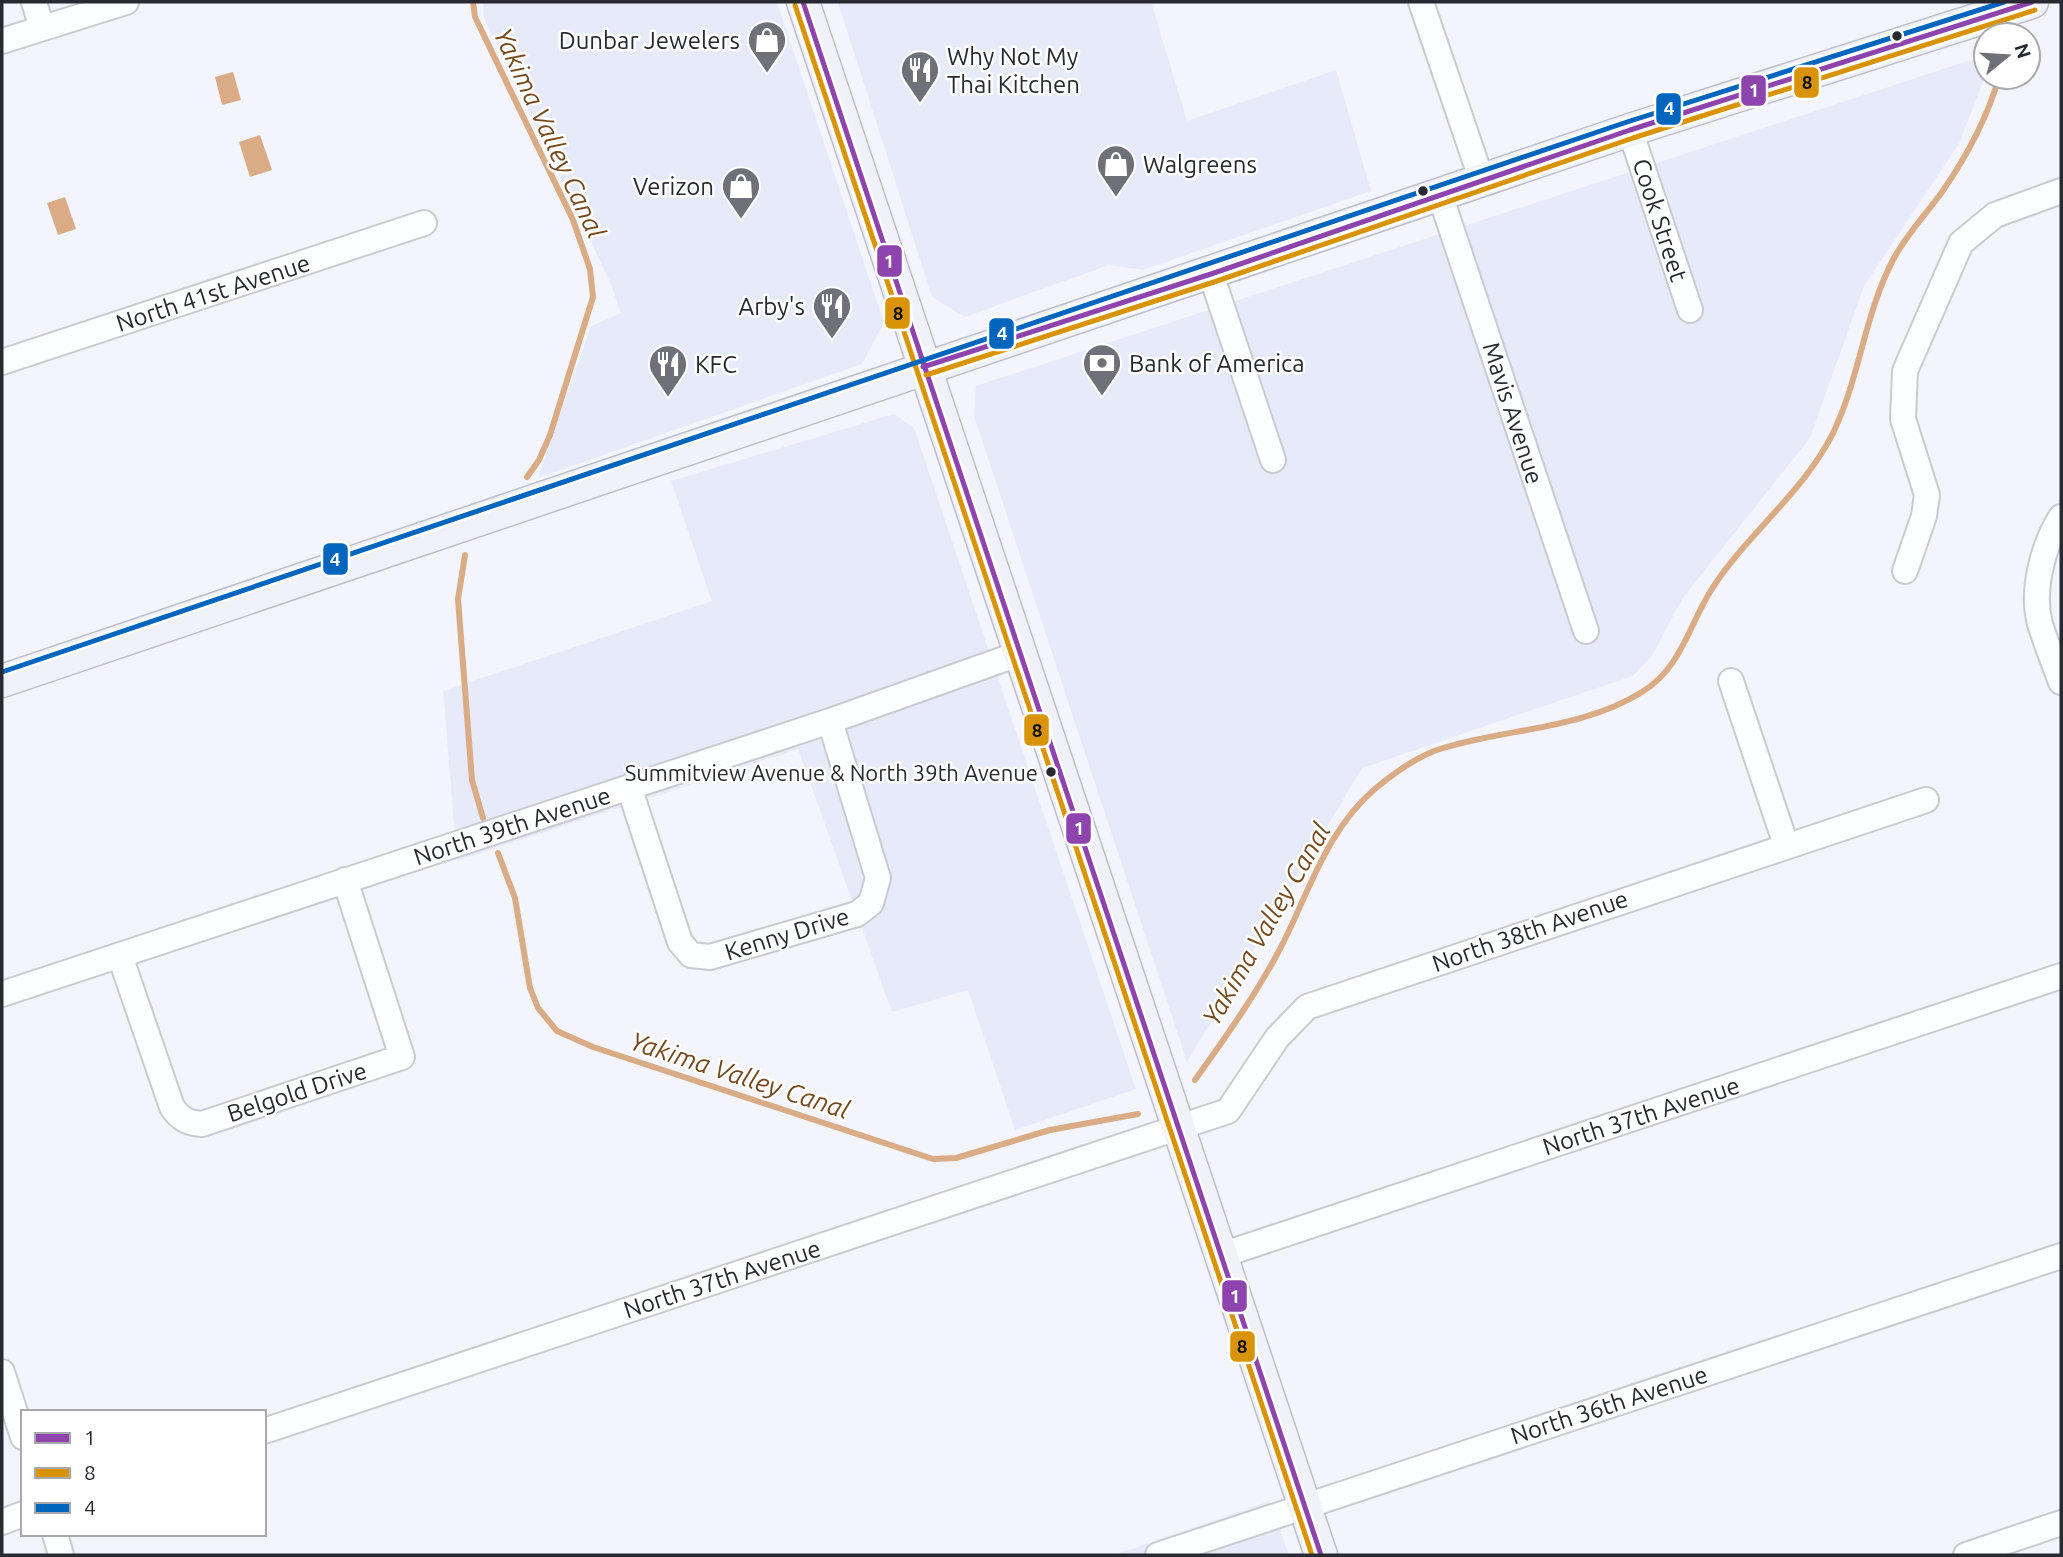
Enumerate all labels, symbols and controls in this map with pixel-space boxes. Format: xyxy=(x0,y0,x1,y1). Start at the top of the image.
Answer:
shop icon: Dunbar Jewelers xyxy=(746,19,788,74)
north arrow xyxy=(1972,21,2042,91)
water label: Yakima Valley Canal xyxy=(488,23,612,243)
place label: Dunbar Jewelers xyxy=(559,27,740,54)
unlabelled marker xyxy=(1890,29,1904,43)
text: N xyxy=(2011,41,2036,61)
place label: Why Not My Thai Kitchen xyxy=(947,43,1080,98)
restaurant icon: Why Not My Thai Kitchen xyxy=(899,49,941,104)
line badge: 8 xyxy=(1793,66,1820,99)
text: 8 xyxy=(1802,71,1812,93)
line badge: 1 xyxy=(1740,74,1767,107)
text: 1 xyxy=(1749,79,1759,101)
line badge: 4 xyxy=(1655,92,1682,126)
text: 4 xyxy=(1664,97,1675,119)
shop icon: Walgreens xyxy=(1095,143,1137,198)
place label: Walgreens xyxy=(1143,151,1257,178)
street label: Cook Street xyxy=(1627,155,1693,285)
shop icon: Verizon xyxy=(720,165,762,220)
place label: Verizon xyxy=(633,173,714,200)
unlabelled marker xyxy=(1416,184,1430,198)
line badge: 1 xyxy=(876,244,903,278)
street label: North 41st Avenue xyxy=(113,249,313,337)
text: 1 xyxy=(884,250,894,272)
restaurant icon: Arby's xyxy=(811,285,853,340)
place label: Arby's xyxy=(739,293,805,320)
line badge: 8 xyxy=(884,296,911,330)
text: 8 xyxy=(893,302,903,324)
line badge: 4 xyxy=(988,317,1015,350)
text: 4 xyxy=(997,322,1008,344)
street label: Mavis Avenue xyxy=(1477,339,1549,487)
bank icon: Bank of America xyxy=(1081,342,1123,397)
restaurant icon: KFC xyxy=(647,343,689,398)
place label: Bank of America xyxy=(1129,350,1305,377)
place label: KFC xyxy=(695,351,737,378)
line badge: 4 xyxy=(322,542,349,576)
text: 4 xyxy=(330,548,341,570)
line badge: 8 xyxy=(1023,713,1050,747)
text: 8 xyxy=(1032,719,1042,741)
place label: Summitview Avenue & North 39th Avenue xyxy=(625,760,1038,785)
marker: Summitview Avenue & North 39th Avenue xyxy=(1044,765,1058,779)
street label: North 39th Avenue xyxy=(410,781,614,871)
line badge: 1 xyxy=(1065,812,1092,845)
text: 1 xyxy=(1074,817,1084,839)
water label: Yakima Valley Canal xyxy=(1196,818,1336,1030)
street label: North 38th Avenue xyxy=(1428,885,1632,977)
street label: Kenny Drive xyxy=(722,902,852,966)
water label: Yakima Valley Canal xyxy=(627,1026,853,1124)
street label: Belgold Drive xyxy=(224,1057,370,1127)
street label: North 37th Avenue xyxy=(1539,1071,1743,1161)
street label: North 37th Avenue xyxy=(620,1234,824,1324)
line badge: 1 xyxy=(1221,1279,1248,1313)
text: 1 xyxy=(1230,1285,1240,1307)
line badge: 8 xyxy=(1229,1330,1256,1363)
text: 8 xyxy=(1237,1335,1247,1357)
street label: North 36th Avenue xyxy=(1507,1360,1711,1450)
legend xyxy=(21,1410,266,1536)
text: 1 xyxy=(84,1425,96,1449)
text: 8 xyxy=(84,1460,96,1484)
text: 4 xyxy=(84,1495,96,1519)

